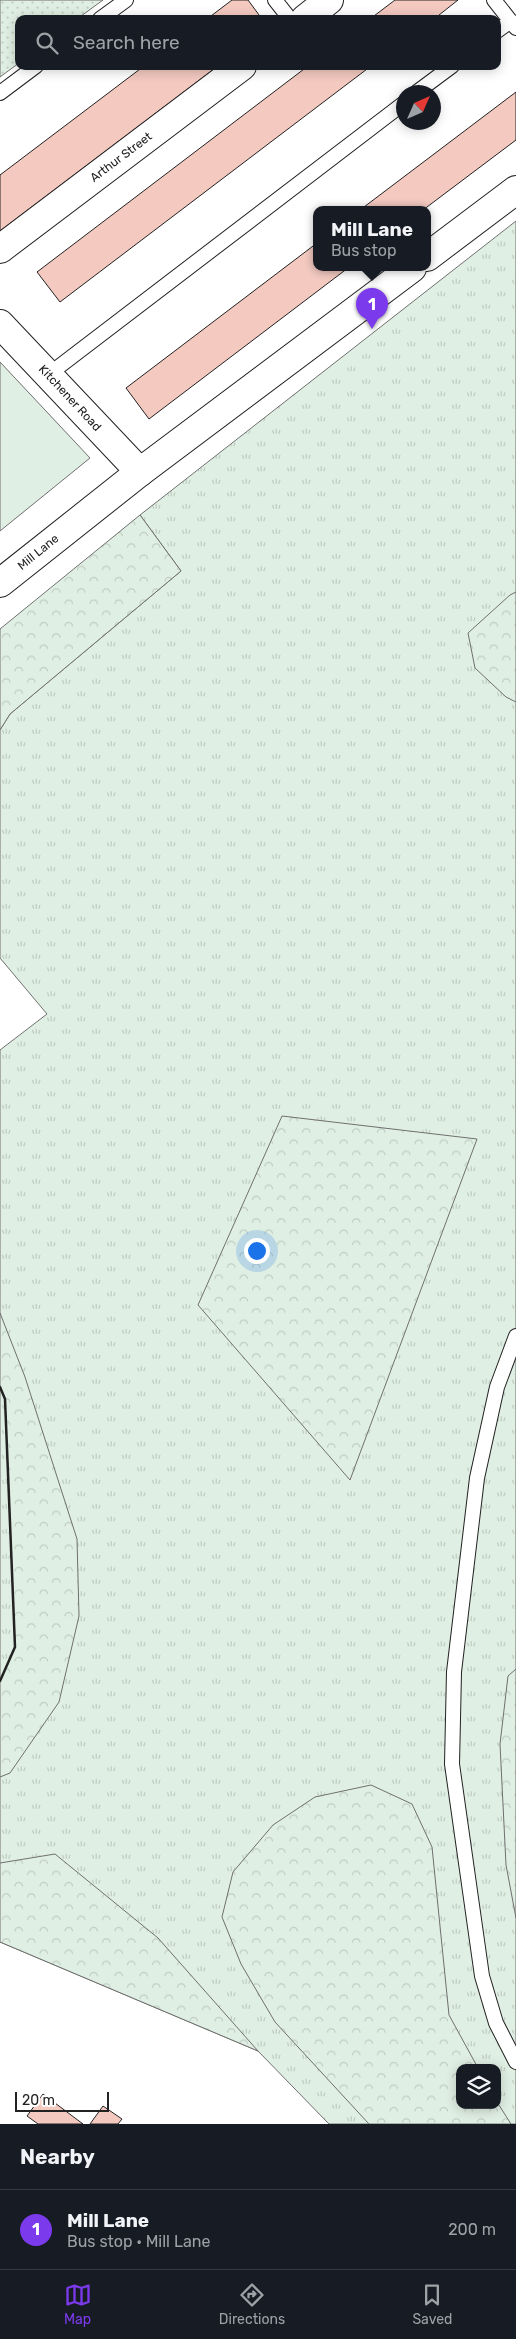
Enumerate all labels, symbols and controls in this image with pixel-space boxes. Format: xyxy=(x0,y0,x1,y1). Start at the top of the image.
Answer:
search box xyxy=(15,15,501,70)
icon: search xyxy=(33,29,61,57)
text: Search here xyxy=(73,31,180,54)
north arrow xyxy=(396,85,441,130)
street label: Arthur Street xyxy=(87,129,155,185)
popup xyxy=(313,206,431,271)
text: Mill Lane xyxy=(331,218,413,241)
text: Bus stop xyxy=(331,241,396,260)
pin: 1 xyxy=(356,288,388,329)
street label: Kitchener Road xyxy=(36,362,104,434)
street label: Mill Lane xyxy=(15,531,61,573)
your location xyxy=(244,1238,270,1264)
map controls xyxy=(456,2064,501,2109)
button: layers xyxy=(456,2064,501,2109)
scale bar xyxy=(15,2089,109,2112)
text: 20 m xyxy=(22,2092,55,2109)
text: Nearby xyxy=(20,2144,95,2169)
text: Mill Lane xyxy=(67,2209,149,2232)
text: 1 xyxy=(32,2220,40,2239)
text: 200 m xyxy=(448,2220,496,2239)
text: Bus stop · Mill Lane xyxy=(67,2232,210,2251)
tab: Map xyxy=(64,2281,92,2328)
tab: Directions xyxy=(219,2281,285,2328)
tab: Saved xyxy=(412,2281,452,2328)

